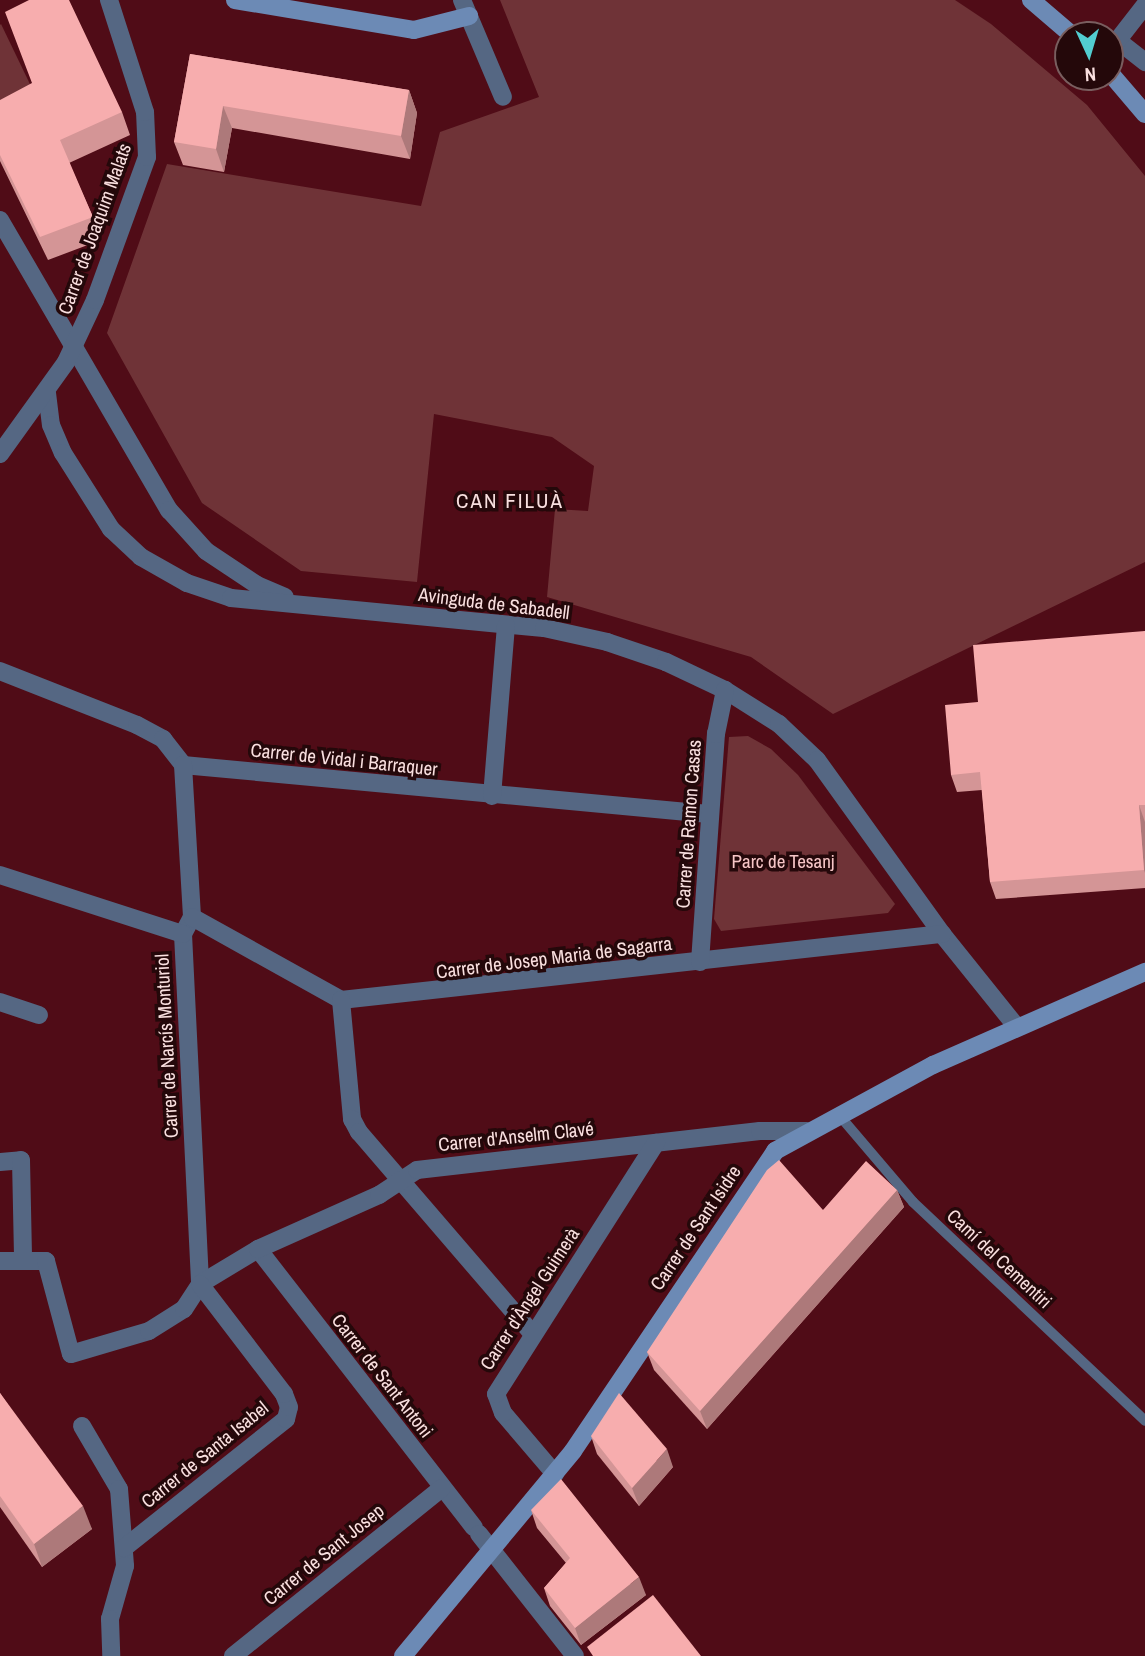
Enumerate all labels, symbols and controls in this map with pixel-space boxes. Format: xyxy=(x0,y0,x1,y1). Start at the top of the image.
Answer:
north arrow xyxy=(1054,21,1124,91)
text: N xyxy=(1084,62,1097,88)
street label: Carrer de Joaquim Malats xyxy=(53,140,137,318)
district label: CAN FILUÀ xyxy=(457,488,563,514)
street label: Avinguda de Sabadell xyxy=(417,583,571,625)
street label: Carrer de Vidal i Barraquer xyxy=(250,739,438,781)
street label: Carrer de Ramon Casas xyxy=(672,739,706,909)
park label: Parc de Tesanj xyxy=(731,851,835,873)
street label: Carrer de Josep Maria de Sagarra xyxy=(435,932,673,984)
street label: Carrer de Narcís Monturiol xyxy=(151,953,183,1139)
street label: Carrer d'Anselm Clavé xyxy=(437,1117,595,1157)
street label: Carrer de Sant Isidre xyxy=(646,1161,746,1295)
street label: Camí del Cementiri xyxy=(942,1205,1056,1313)
street label: Carrer d'Àngel Guimerà xyxy=(476,1224,584,1374)
street label: Carrer de Sant Antoni xyxy=(326,1309,438,1443)
street label: Carrer de Santa Isabel xyxy=(137,1397,273,1513)
street label: Carrer de Sant Josep xyxy=(259,1500,389,1610)

